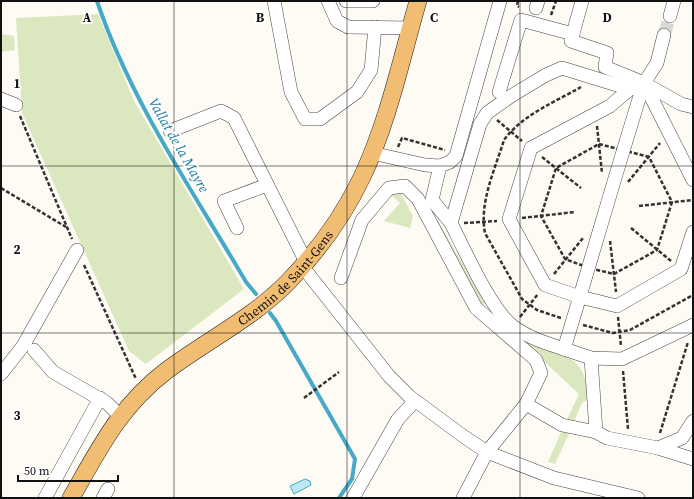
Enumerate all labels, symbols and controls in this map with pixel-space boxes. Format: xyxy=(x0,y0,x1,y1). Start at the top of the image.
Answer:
text: A xyxy=(83,9,92,26)
text: B xyxy=(256,9,265,26)
text: C xyxy=(430,9,438,26)
text: D xyxy=(602,9,612,26)
text: 1 xyxy=(13,75,21,92)
water label: Vallat de la Mayre xyxy=(144,94,214,196)
street label: Chemin de Saint-Gens xyxy=(234,227,337,329)
text: 2 xyxy=(13,241,21,258)
text: 3 xyxy=(13,407,21,424)
scale bar xyxy=(18,457,118,483)
text: 50 m xyxy=(24,463,50,479)

